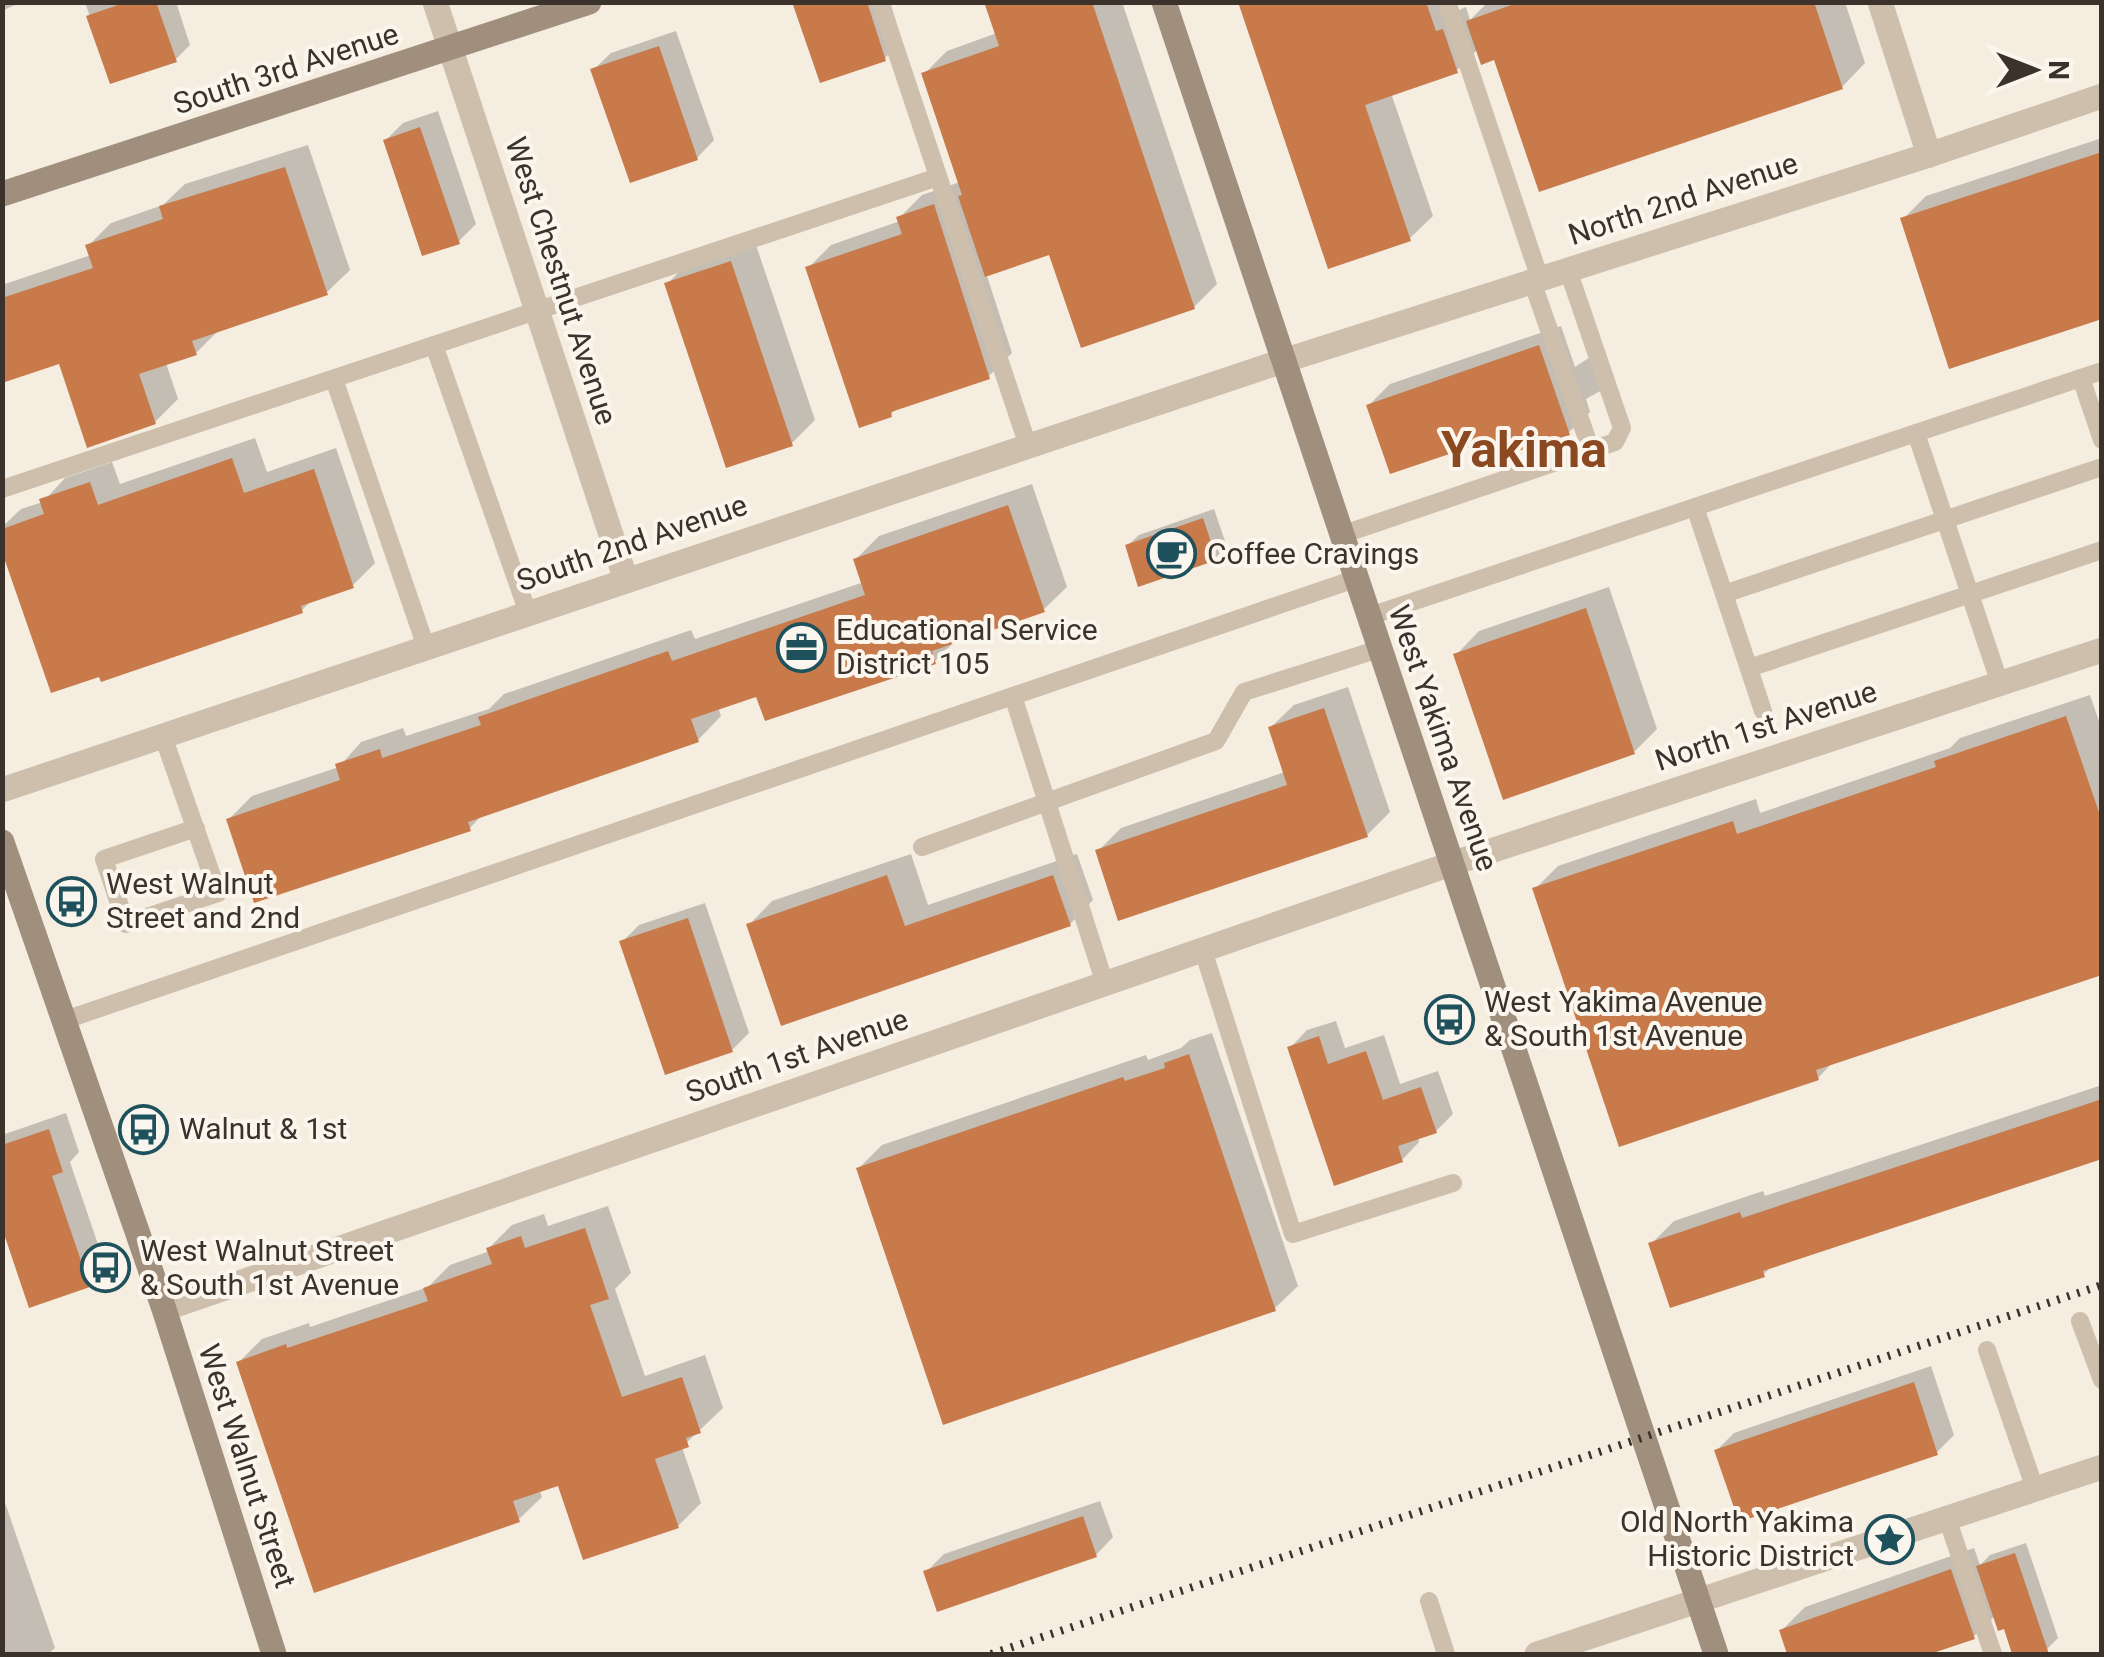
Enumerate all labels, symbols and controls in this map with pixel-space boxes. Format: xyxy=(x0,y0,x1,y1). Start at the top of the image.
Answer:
street label: South 3rd Avenue xyxy=(169,16,403,121)
north arrow xyxy=(1984,20,2084,120)
text: N xyxy=(2042,60,2075,80)
street label: West Chestnut Avenue xyxy=(498,133,625,429)
street label: North 2nd Avenue xyxy=(1564,145,1802,252)
district label: Yakima xyxy=(1441,421,1607,479)
street label: South 2nd Avenue xyxy=(512,487,752,598)
cafe icon: Coffee Cravings xyxy=(1146,528,1198,580)
place label: Coffee Cravings xyxy=(1207,536,1419,571)
street label: West Yakima Avenue xyxy=(1382,600,1505,875)
place label: Educational Service District 105 xyxy=(836,612,1098,681)
office icon: Educational Service District 105 xyxy=(775,621,827,673)
street label: North 1st Avenue xyxy=(1651,673,1881,778)
place label: West Walnut Street and 2nd xyxy=(106,866,300,935)
bus stop icon: West Walnut Street and 2nd xyxy=(45,875,97,927)
place label: West Yakima Avenue & South 1st Avenue xyxy=(1484,984,1763,1053)
bus stop icon: West Yakima Avenue & South 1st Avenue xyxy=(1423,993,1475,1045)
street label: South 1st Avenue xyxy=(681,1001,913,1110)
bus stop icon: Walnut & 1st xyxy=(118,1103,170,1155)
place label: Walnut & 1st xyxy=(179,1111,347,1146)
place label: West Walnut Street & South 1st Avenue xyxy=(140,1233,399,1302)
bus stop icon: West Walnut Street & South 1st Avenue xyxy=(79,1242,131,1294)
street label: West Walnut Street xyxy=(192,1340,303,1592)
place label: Old North Yakima Historic District xyxy=(1620,1504,1854,1573)
place icon: Old North Yakima Historic District xyxy=(1863,1513,1915,1565)

